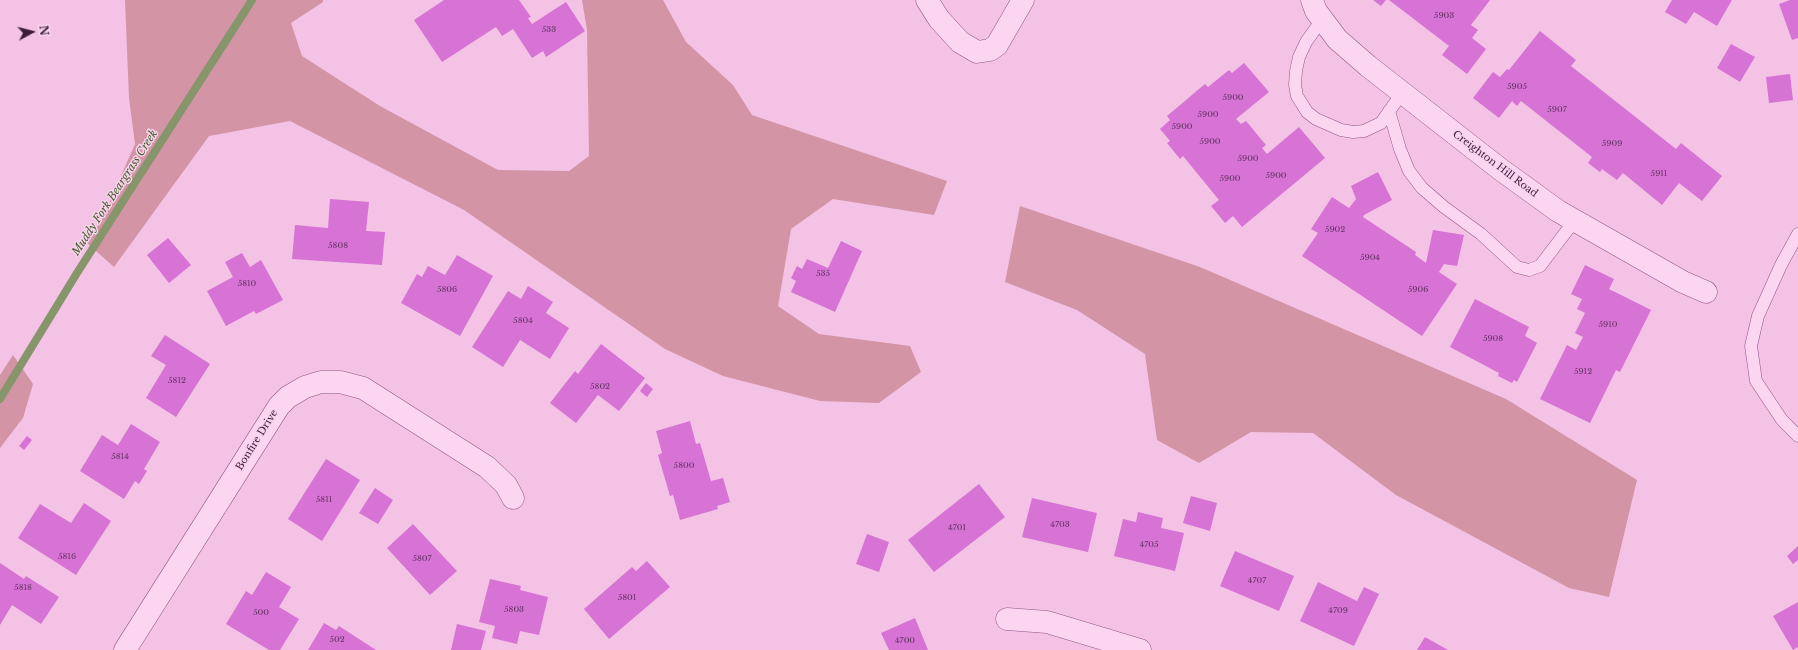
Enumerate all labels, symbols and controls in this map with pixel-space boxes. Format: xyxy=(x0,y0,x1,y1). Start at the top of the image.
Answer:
house number: 5903 xyxy=(1434,11,1454,21)
north arrow xyxy=(12,12,52,52)
text: N xyxy=(36,25,51,37)
house number: 533 xyxy=(542,25,556,35)
house number: 5905 xyxy=(1507,82,1527,92)
house number: 5900 xyxy=(1222,93,1244,103)
house number: 5907 xyxy=(1547,105,1567,115)
house number: 5900 xyxy=(1197,110,1219,120)
house number: 5900 xyxy=(1171,122,1193,132)
water label: Muddy Fork Beargrass Creek xyxy=(69,128,161,258)
street label: Creighton Hill Road xyxy=(1450,128,1540,200)
house number: 5900 xyxy=(1199,137,1221,147)
house number: 5909 xyxy=(1602,139,1622,149)
house number: 5900 xyxy=(1237,154,1259,164)
house number: 5911 xyxy=(1651,169,1667,179)
house number: 5900 xyxy=(1265,171,1287,181)
house number: 5900 xyxy=(1219,174,1241,184)
house number: 5902 xyxy=(1325,225,1345,235)
house number: 5808 xyxy=(328,241,348,251)
house number: 5904 xyxy=(1360,253,1380,263)
house number: 535 xyxy=(816,269,830,279)
house number: 5810 xyxy=(238,279,256,289)
house number: 5806 xyxy=(437,285,457,295)
house number: 5906 xyxy=(1408,285,1428,295)
house number: 5804 xyxy=(513,316,533,326)
house number: 5910 xyxy=(1599,320,1617,330)
house number: 5908 xyxy=(1483,334,1503,344)
house number: 5912 xyxy=(1574,367,1592,377)
house number: 5812 xyxy=(168,376,186,386)
house number: 5802 xyxy=(590,382,610,392)
street label: Bonfire Drive xyxy=(234,407,280,473)
house number: 5814 xyxy=(111,452,129,462)
house number: 5800 xyxy=(674,461,694,471)
house number: 5811 xyxy=(316,495,332,505)
house number: 4703 xyxy=(1050,520,1070,530)
house number: 4701 xyxy=(948,523,966,533)
house number: 4705 xyxy=(1140,540,1158,550)
house number: 5816 xyxy=(58,552,76,562)
house number: 5807 xyxy=(412,554,432,564)
house number: 4707 xyxy=(1248,576,1266,586)
house number: 5818 xyxy=(14,583,32,593)
house number: 5801 xyxy=(618,593,636,603)
house number: 5803 xyxy=(504,605,524,615)
house number: 4709 xyxy=(1328,606,1348,616)
house number: 500 xyxy=(253,608,269,618)
house number: 502 xyxy=(329,635,345,645)
house number: 4700 xyxy=(895,636,915,646)

